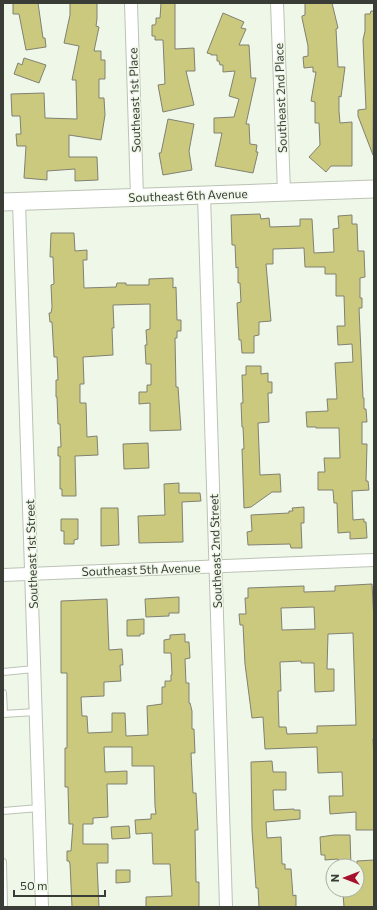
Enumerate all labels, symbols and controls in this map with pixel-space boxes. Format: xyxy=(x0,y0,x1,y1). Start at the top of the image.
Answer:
street label: Southeast 2nd Place xyxy=(271,43,289,153)
street label: Southeast 1st Place xyxy=(125,47,143,153)
street label: Southeast 6th Avenue xyxy=(128,186,248,204)
street label: Southeast 2nd Street xyxy=(206,493,224,609)
street label: Southeast 1st Street xyxy=(22,499,40,609)
street label: Southeast 5th Avenue xyxy=(81,560,201,578)
north arrow xyxy=(325,858,365,898)
scale bar xyxy=(14,872,105,898)
text: N xyxy=(328,874,341,882)
text: 50 m xyxy=(20,878,48,892)

